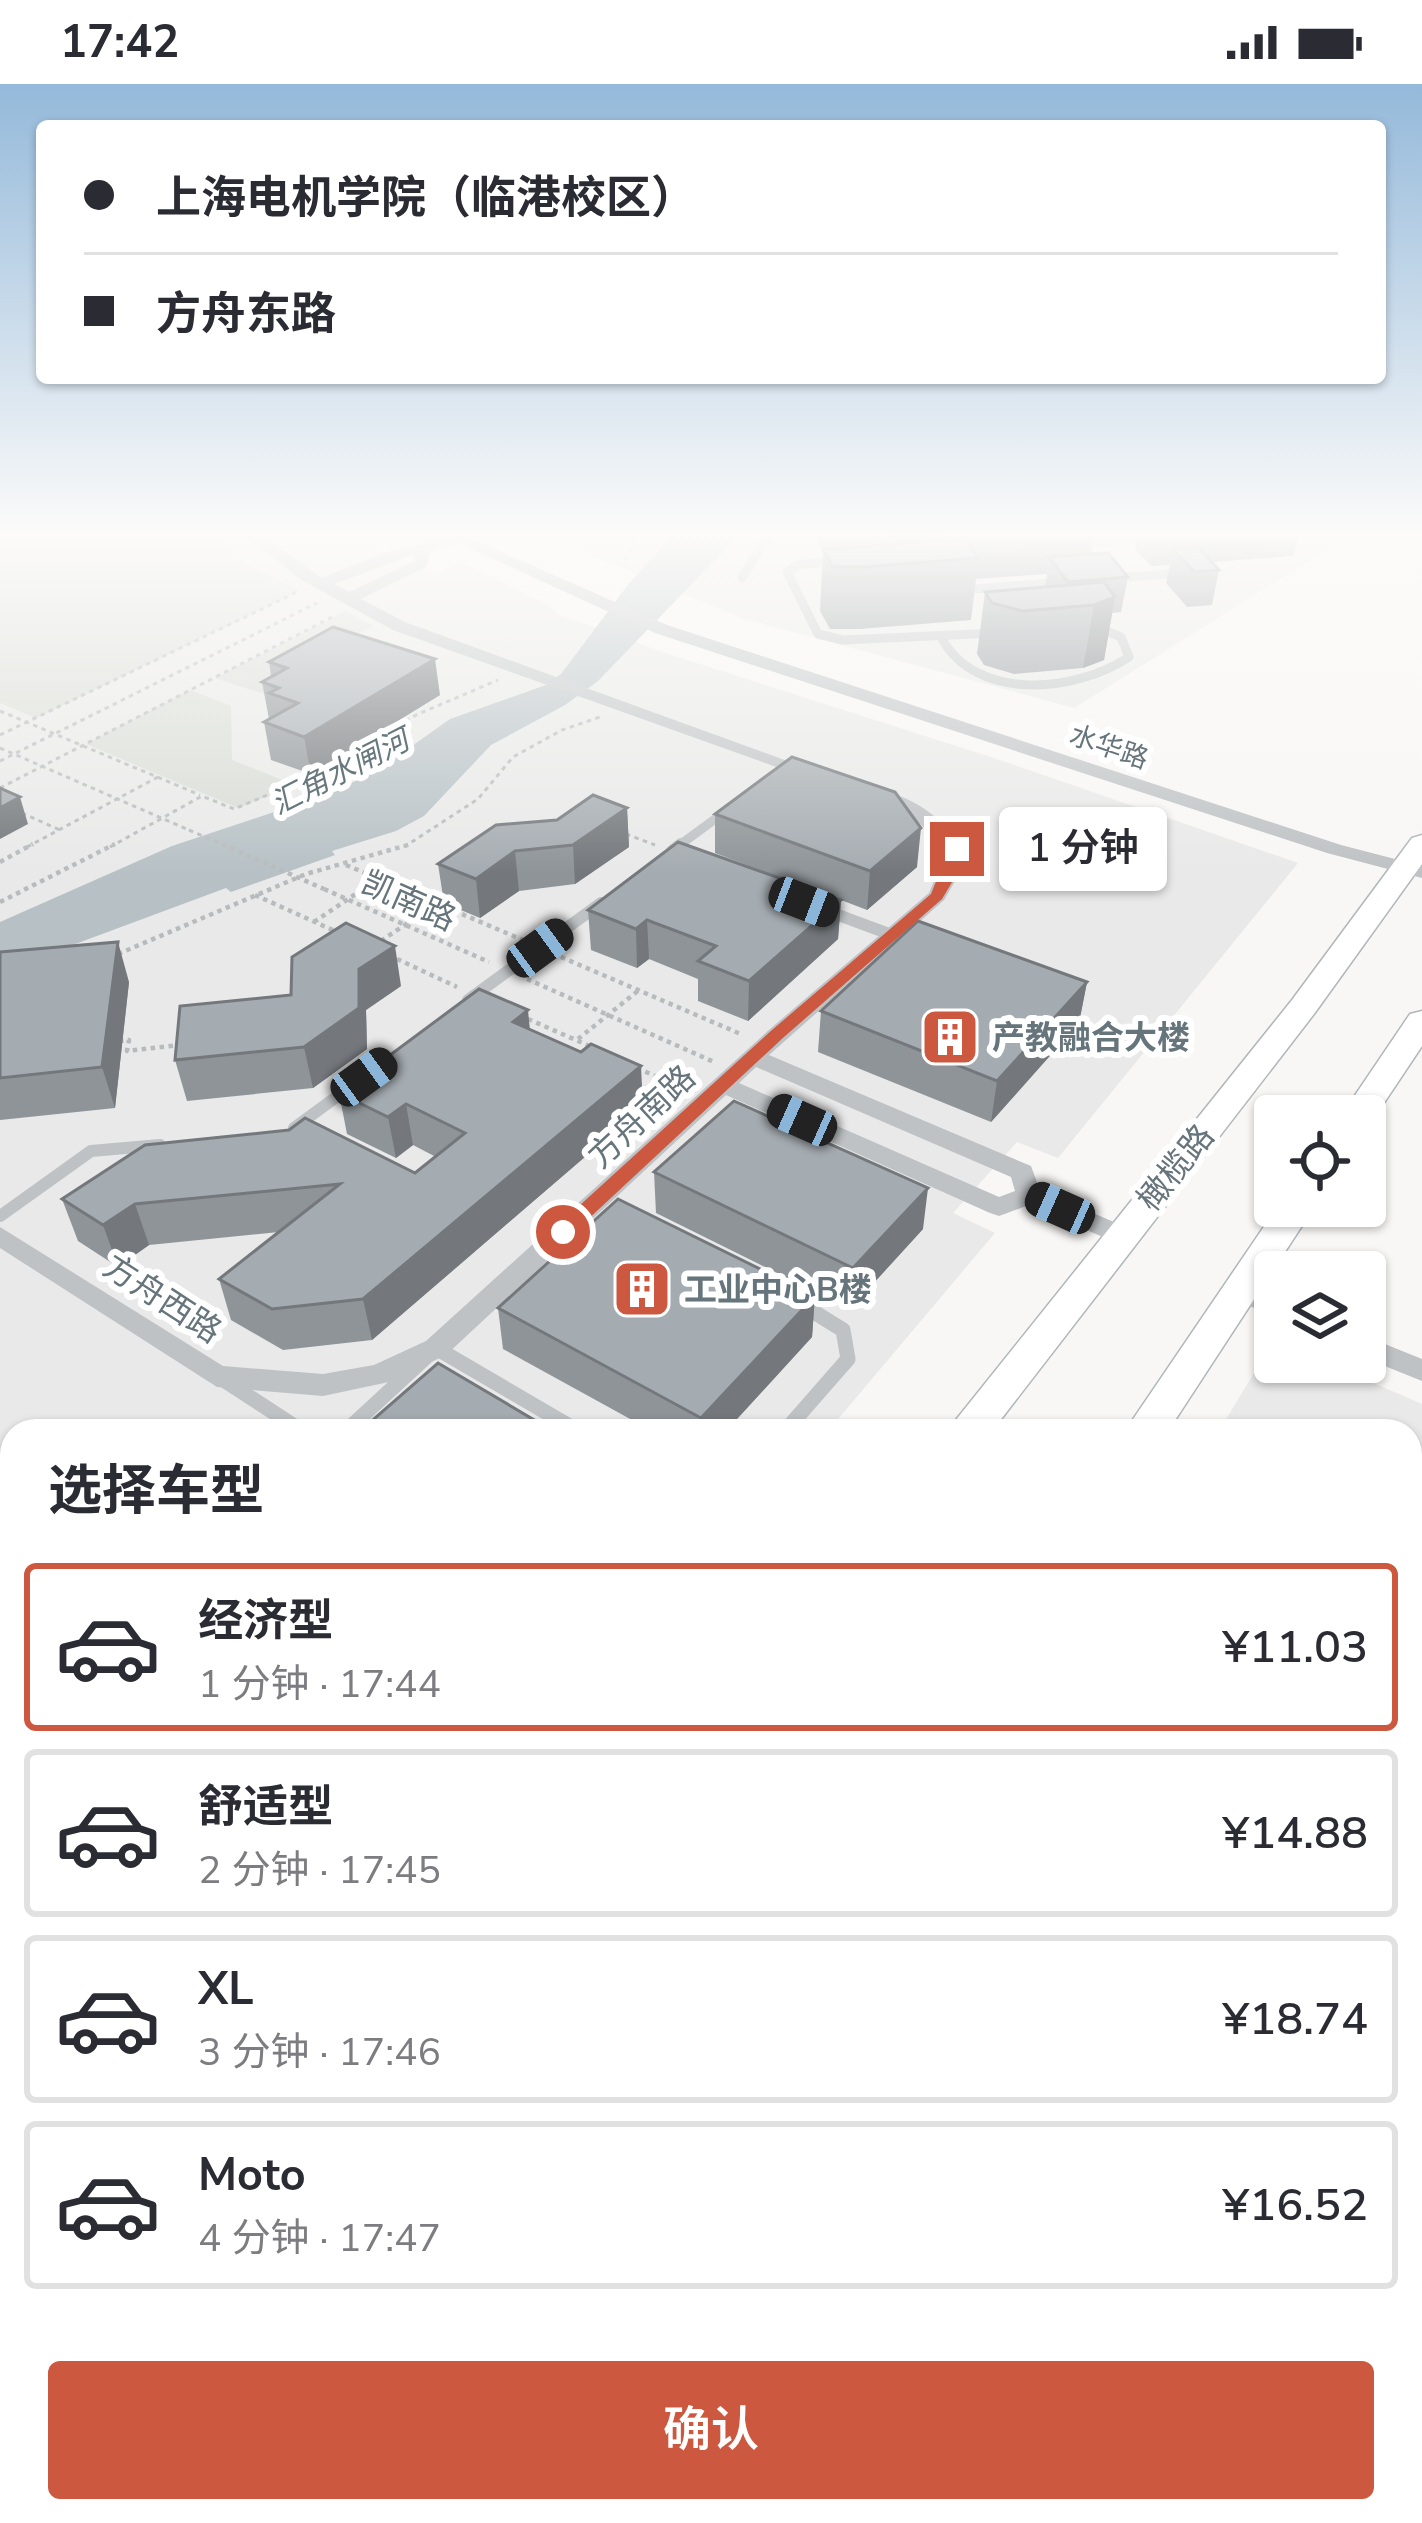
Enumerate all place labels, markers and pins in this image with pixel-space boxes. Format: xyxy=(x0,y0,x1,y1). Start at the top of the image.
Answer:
building icon: 产教融合大楼 xyxy=(919,1006,981,1068)
place label: 产教融合大楼 xyxy=(992,1016,1190,1061)
building icon: 工业中心B楼 xyxy=(611,1258,673,1320)
place label: 工业中心B楼 xyxy=(684,1268,872,1313)

